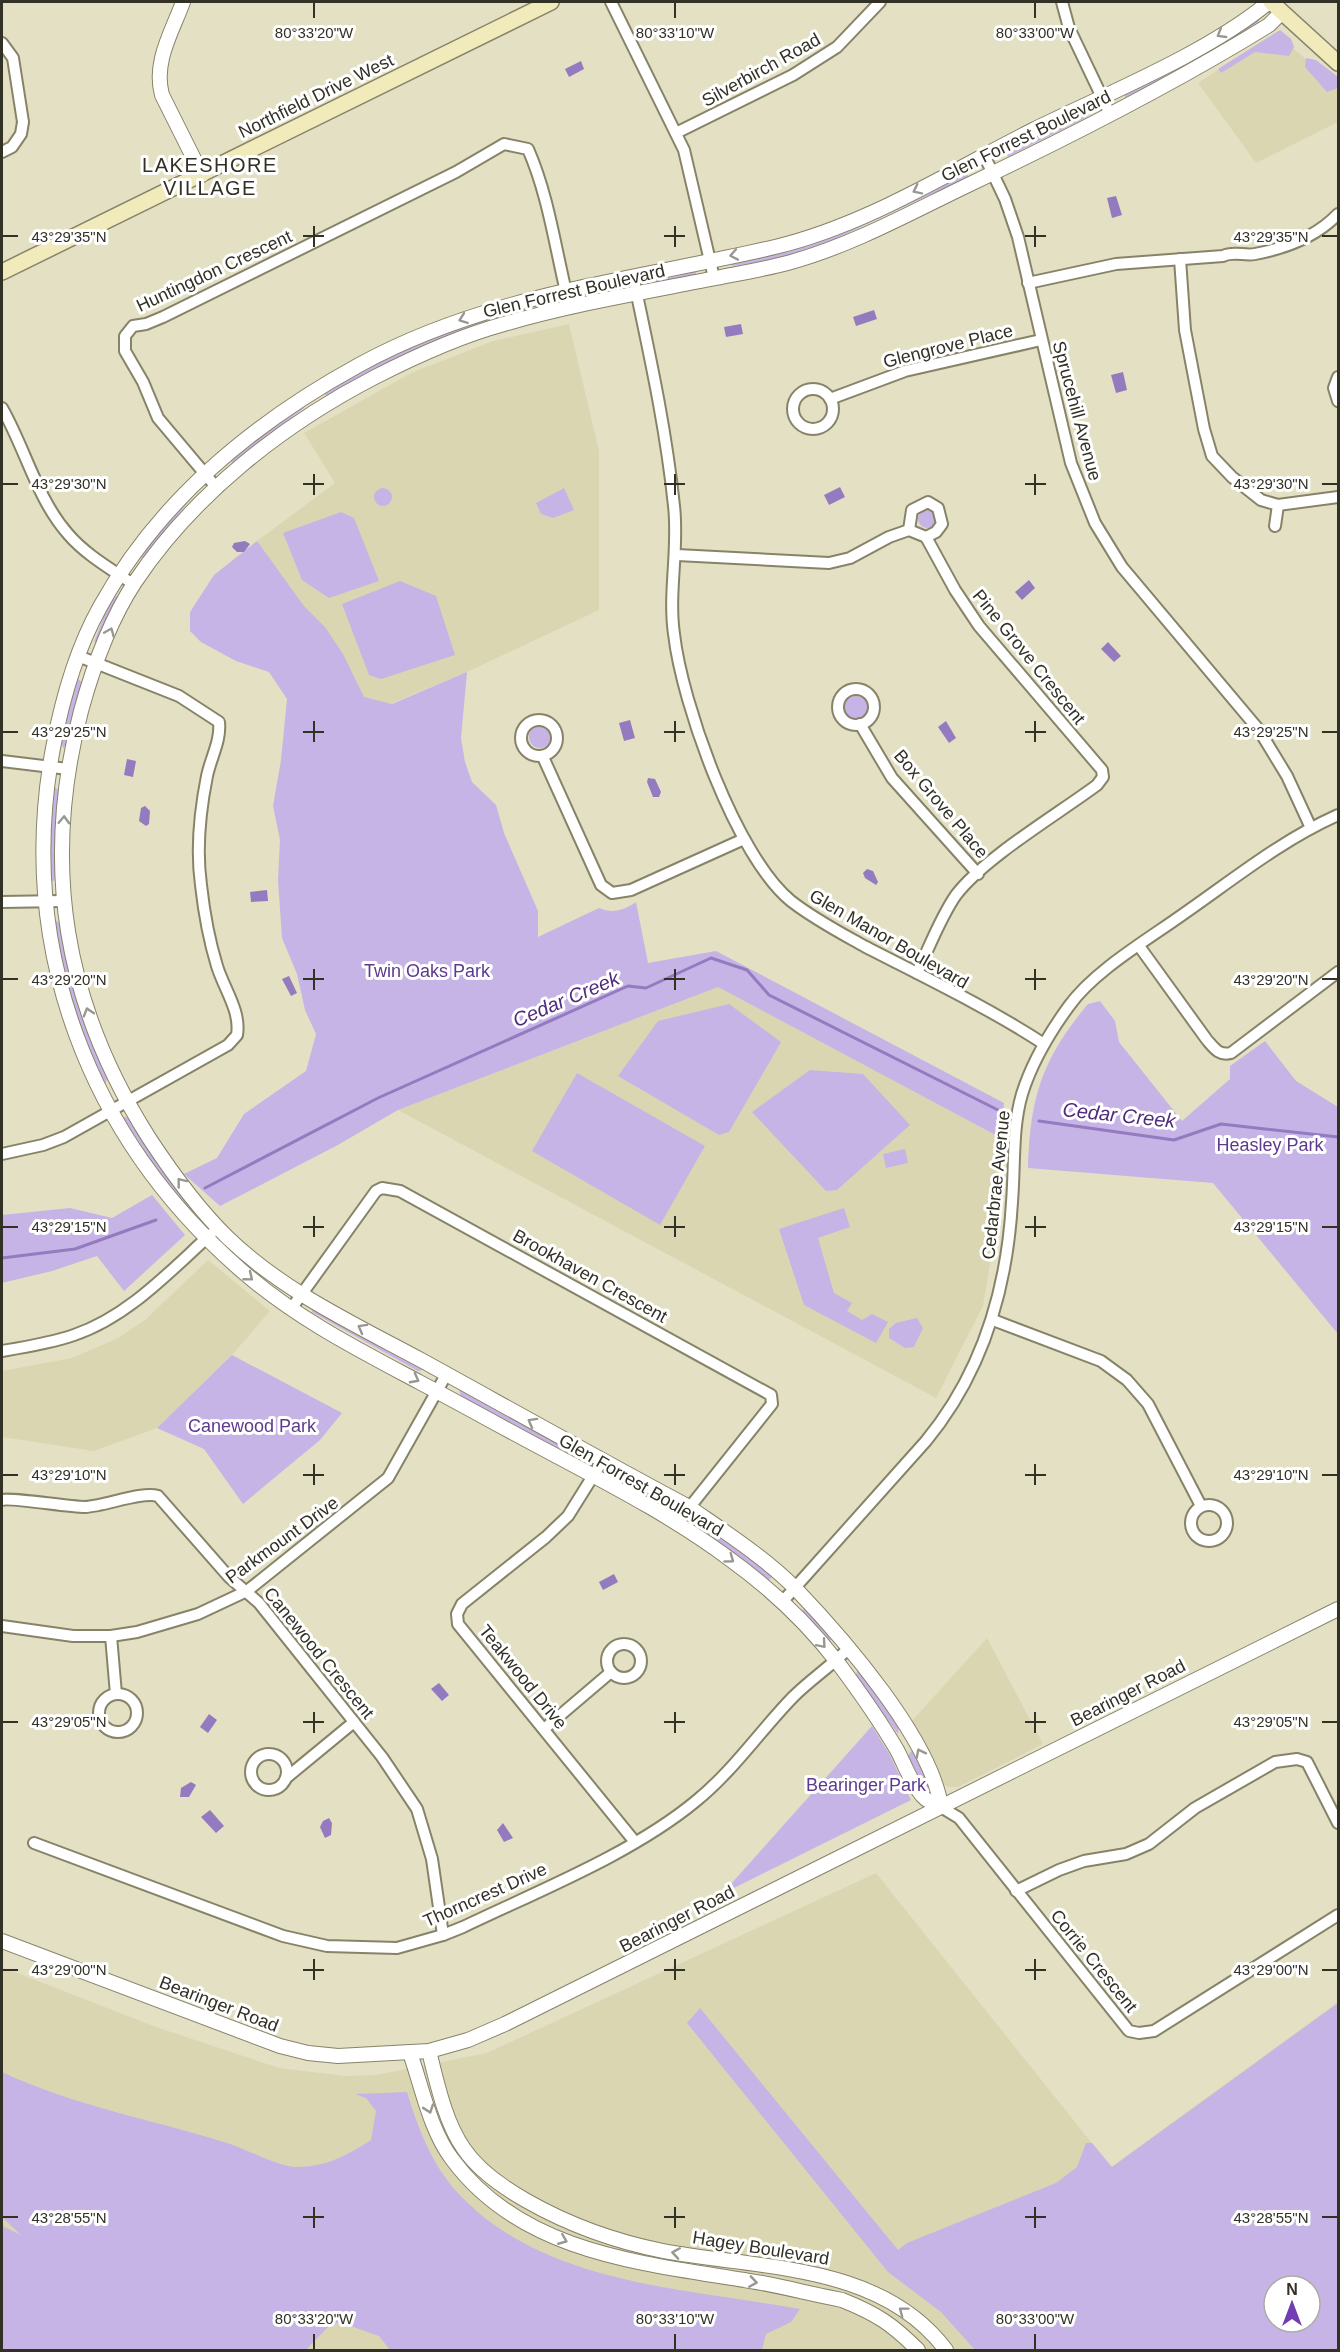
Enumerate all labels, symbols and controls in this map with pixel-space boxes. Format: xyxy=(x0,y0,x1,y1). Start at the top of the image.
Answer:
text: 80°33'20"W xyxy=(275,24,354,41)
text: 80°33'10"W xyxy=(636,24,715,41)
text: 80°33'00"W xyxy=(996,24,1075,41)
one-way arrow xyxy=(1217,26,1227,38)
street label: Silverbirch Road xyxy=(698,29,824,111)
street label: Northfield Drive West xyxy=(235,50,397,142)
street label: Glen Forrest Boulevard xyxy=(938,86,1114,186)
district label: LAKESHORE VILLAGE xyxy=(142,154,278,199)
one-way arrow xyxy=(912,182,923,194)
street label: Huntingdon Crescent xyxy=(133,226,295,316)
text: 43°29'35"N xyxy=(31,228,107,245)
text: 43°29'35"N xyxy=(1233,228,1309,245)
one-way arrow xyxy=(729,248,739,261)
street label: Glen Forrest Boulevard xyxy=(481,260,667,322)
one-way arrow xyxy=(458,311,468,324)
street label: Glengrove Place xyxy=(881,320,1015,372)
street label: Sprucehill Avenue xyxy=(1049,339,1105,483)
text: 43°29'30"N xyxy=(31,475,107,492)
text: 43°29'30"N xyxy=(1233,475,1309,492)
street label: Pine Grove Crescent xyxy=(969,586,1089,728)
one-way arrow xyxy=(102,627,114,638)
text: 43°29'25"N xyxy=(31,723,107,740)
text: 43°29'25"N xyxy=(1233,723,1309,740)
street label: Box Grove Place xyxy=(890,746,992,862)
one-way arrow xyxy=(57,815,70,824)
street label: Glen Manor Boulevard xyxy=(806,885,972,993)
park label: Twin Oaks Park xyxy=(364,961,491,981)
water label: Cedar Creek xyxy=(510,966,623,1031)
text: 43°29'20"N xyxy=(31,971,107,988)
text: 43°29'20"N xyxy=(1233,971,1309,988)
one-way arrow xyxy=(83,1007,95,1018)
water label: Cedar Creek xyxy=(1061,1098,1178,1132)
street label: Cedarbrae Avenue xyxy=(978,1109,1014,1261)
park label: Heasley Park xyxy=(1216,1135,1325,1155)
one-way arrow xyxy=(177,1178,188,1189)
text: 43°29'15"N xyxy=(31,1218,107,1235)
text: 43°29'15"N xyxy=(1233,1218,1309,1235)
street label: Brookhaven Crescent xyxy=(509,1225,671,1327)
one-way arrow xyxy=(242,1270,253,1281)
one-way arrow xyxy=(357,1324,368,1335)
one-way arrow xyxy=(409,1372,419,1383)
park label: Canewood Park xyxy=(188,1416,317,1436)
one-way arrow xyxy=(528,1418,539,1429)
street label: Glen Forrest Boulevard xyxy=(555,1430,727,1540)
text: 43°29'10"N xyxy=(31,1466,107,1483)
text: 43°29'10"N xyxy=(1233,1466,1309,1483)
street label: Parkmount Drive xyxy=(222,1493,342,1587)
one-way arrow xyxy=(723,1552,734,1563)
street label: Canewood Crescent xyxy=(260,1583,378,1723)
street label: Teakwood Drive xyxy=(475,1621,571,1733)
one-way arrow xyxy=(815,1637,826,1648)
street label: Bearinger Road xyxy=(1067,1655,1189,1731)
text: 43°29'05"N xyxy=(31,1713,107,1730)
text: 43°29'05"N xyxy=(1233,1713,1309,1730)
one-way arrow xyxy=(916,1749,928,1760)
park label: Bearinger Park xyxy=(806,1775,927,1795)
street label: Thorncrest Drive xyxy=(420,1859,550,1931)
street label: Bearinger Road xyxy=(616,1881,738,1957)
street label: Corrie Crescent xyxy=(1047,1906,1141,2016)
text: 43°29'00"N xyxy=(31,1961,107,1978)
text: 43°29'00"N xyxy=(1233,1961,1309,1978)
street label: Bearinger Road xyxy=(157,1972,281,2036)
one-way arrow xyxy=(422,2103,435,2114)
text: 43°28'55"N xyxy=(31,2209,107,2226)
text: 43°28'55"N xyxy=(1233,2209,1309,2226)
street label: Hagey Boulevard xyxy=(691,2227,831,2269)
one-way arrow xyxy=(557,2233,568,2245)
one-way arrow xyxy=(672,2247,681,2259)
north arrow xyxy=(1262,2274,1322,2334)
one-way arrow xyxy=(748,2275,758,2288)
text: N xyxy=(1286,2281,1298,2298)
one-way arrow xyxy=(899,2307,910,2318)
text: 80°33'20"W xyxy=(275,2310,354,2327)
text: 80°33'10"W xyxy=(636,2310,715,2327)
text: 80°33'00"W xyxy=(996,2310,1075,2327)

